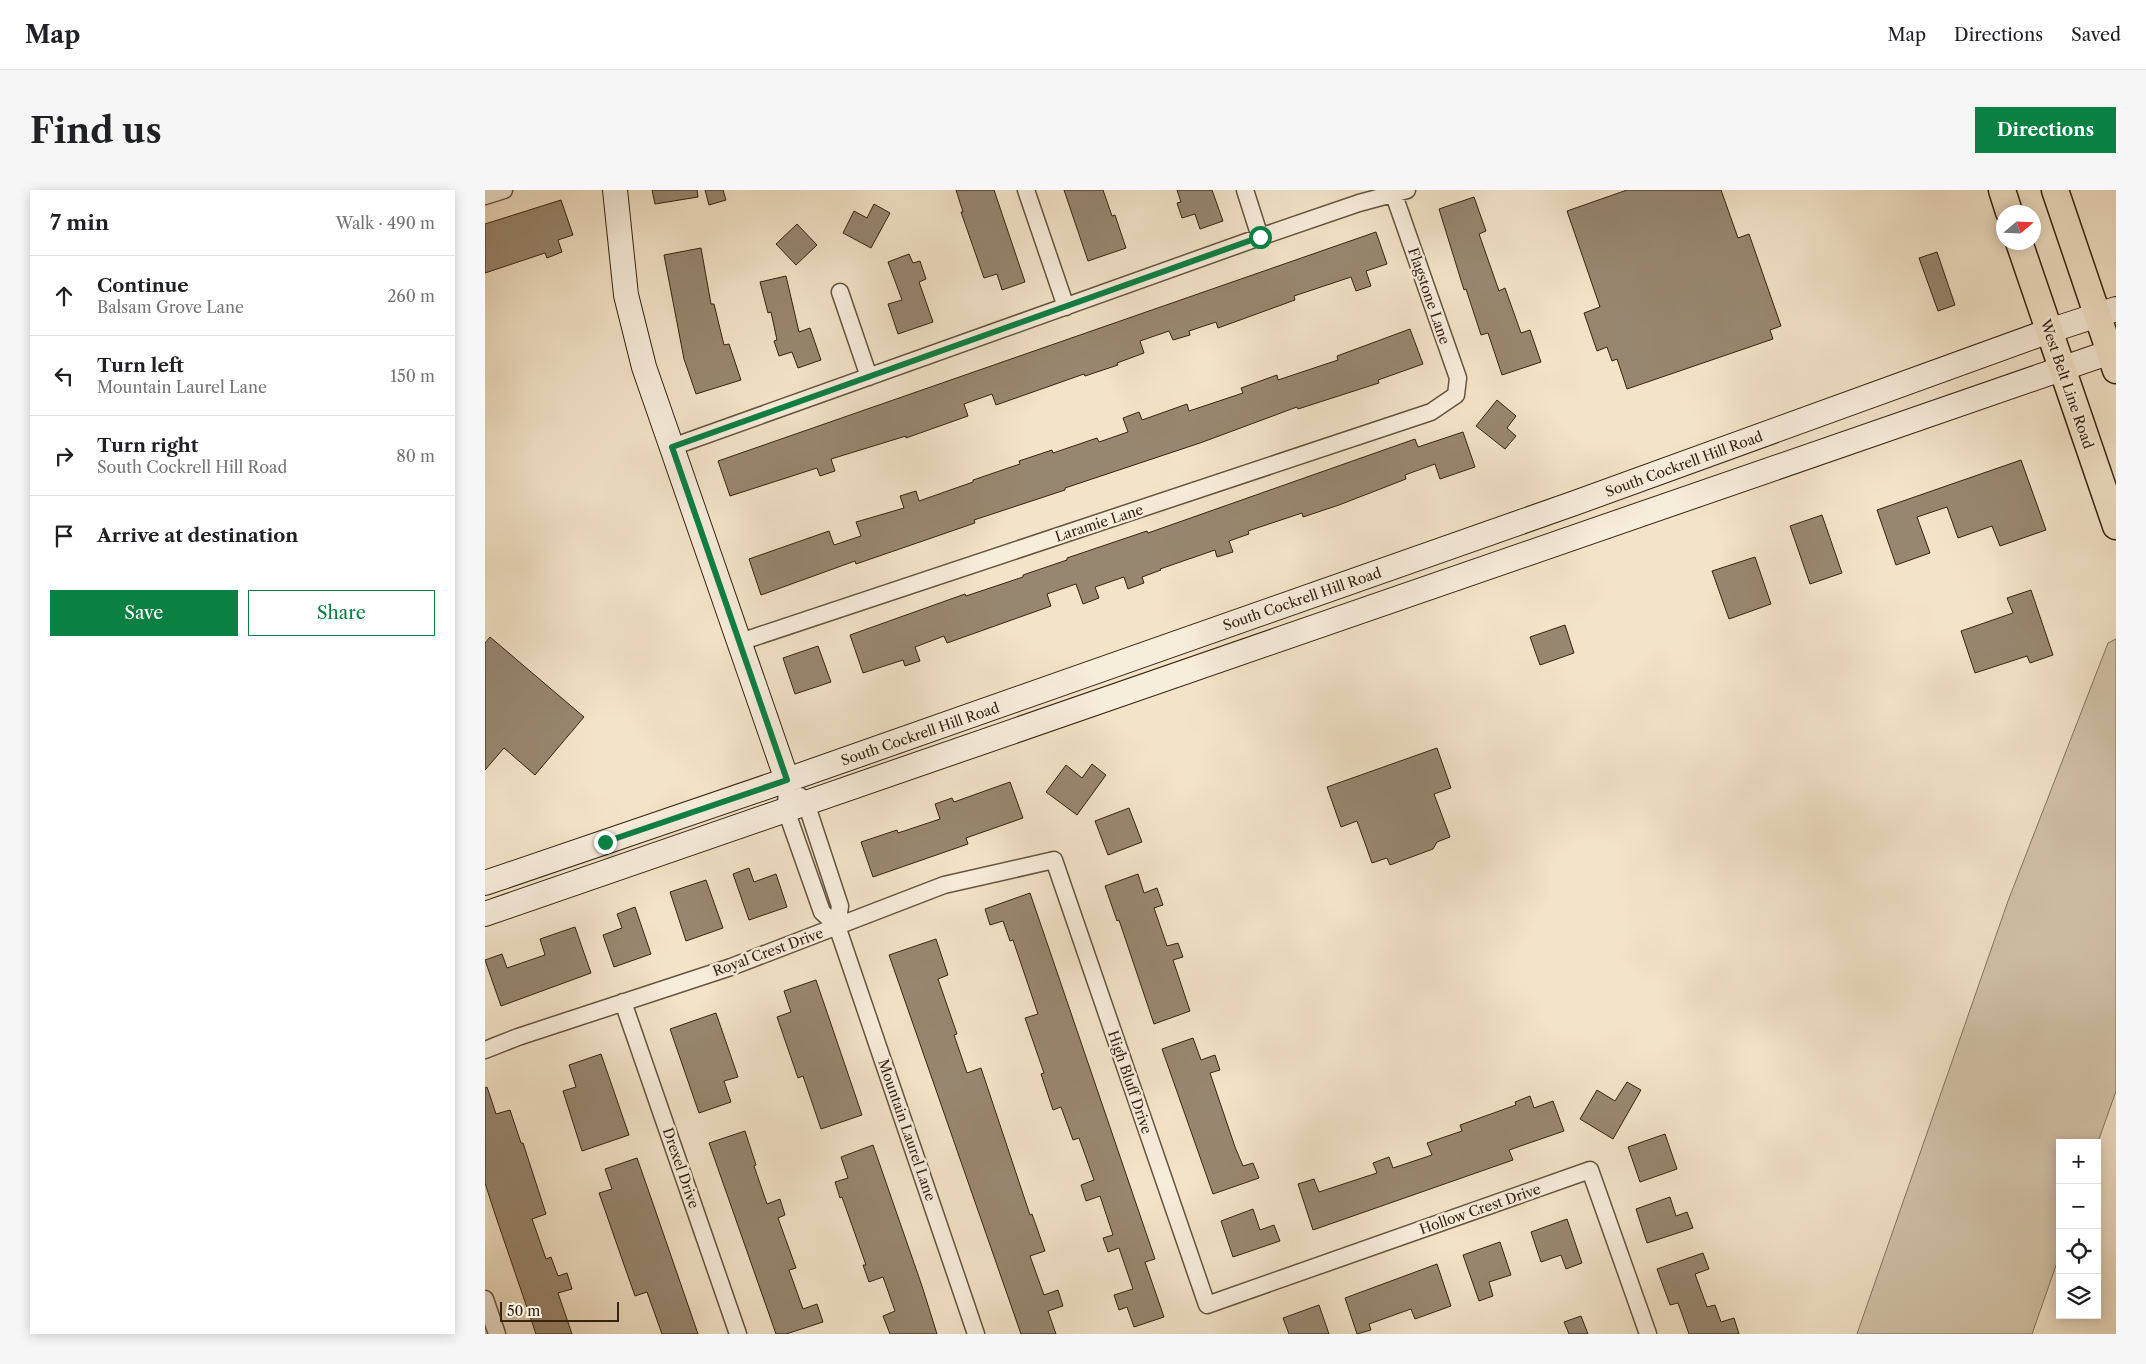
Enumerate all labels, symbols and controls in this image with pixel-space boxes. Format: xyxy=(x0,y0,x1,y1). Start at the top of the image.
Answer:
text: Map xyxy=(25,20,80,49)
text: Map xyxy=(1887,24,1926,46)
text: Directions xyxy=(1954,24,2043,46)
text: Saved xyxy=(2071,24,2121,46)
button: Directions xyxy=(1975,107,2116,153)
text: Find us xyxy=(30,109,162,152)
north arrow xyxy=(1996,205,2041,250)
text: 7 min xyxy=(50,210,109,235)
text: Walk · 490 m xyxy=(336,213,435,233)
route start xyxy=(1249,226,1272,249)
street label: Flagstone Lane xyxy=(1404,245,1454,347)
text: Continue xyxy=(97,274,189,297)
icon: ahead xyxy=(50,282,78,310)
text: 260 m xyxy=(387,286,435,306)
text: Balsam Grove Lane xyxy=(97,297,244,317)
street label: West Belt Line Road xyxy=(2036,316,2098,451)
text: Turn left xyxy=(97,354,184,377)
icon: left xyxy=(50,362,78,390)
text: 150 m xyxy=(390,366,435,386)
text: Mountain Laurel Lane xyxy=(97,377,267,397)
street label: South Cockrell Hill Road xyxy=(1603,427,1766,501)
text: Turn right xyxy=(97,434,198,457)
icon: right xyxy=(50,442,78,470)
text: 80 m xyxy=(396,446,435,466)
text: South Cockrell Hill Road xyxy=(97,457,287,477)
street label: Laramie Lane xyxy=(1053,500,1146,546)
icon: arrive xyxy=(50,522,78,550)
text: Arrive at destination xyxy=(97,524,298,547)
street label: South Cockrell Hill Road xyxy=(1220,563,1384,635)
button: Save xyxy=(50,590,238,636)
button: Share xyxy=(248,590,435,636)
street label: South Cockrell Hill Road xyxy=(838,698,1002,770)
route end xyxy=(594,831,617,854)
street label: Royal Crest Drive xyxy=(710,924,826,980)
street label: High Bluff Drive xyxy=(1104,1028,1156,1136)
street label: Mountain Laurel Lane xyxy=(874,1057,940,1203)
street label: Drexel Drive xyxy=(659,1125,703,1211)
map controls xyxy=(2056,1139,2101,1319)
button: + xyxy=(2056,1139,2101,1184)
street label: Hollow Crest Drive xyxy=(1417,1180,1543,1238)
button: − xyxy=(2056,1184,2101,1229)
button: locate xyxy=(2056,1229,2101,1274)
button: layers xyxy=(2056,1274,2101,1319)
scale bar xyxy=(500,1299,619,1322)
text: 50 m xyxy=(507,1302,540,1320)

